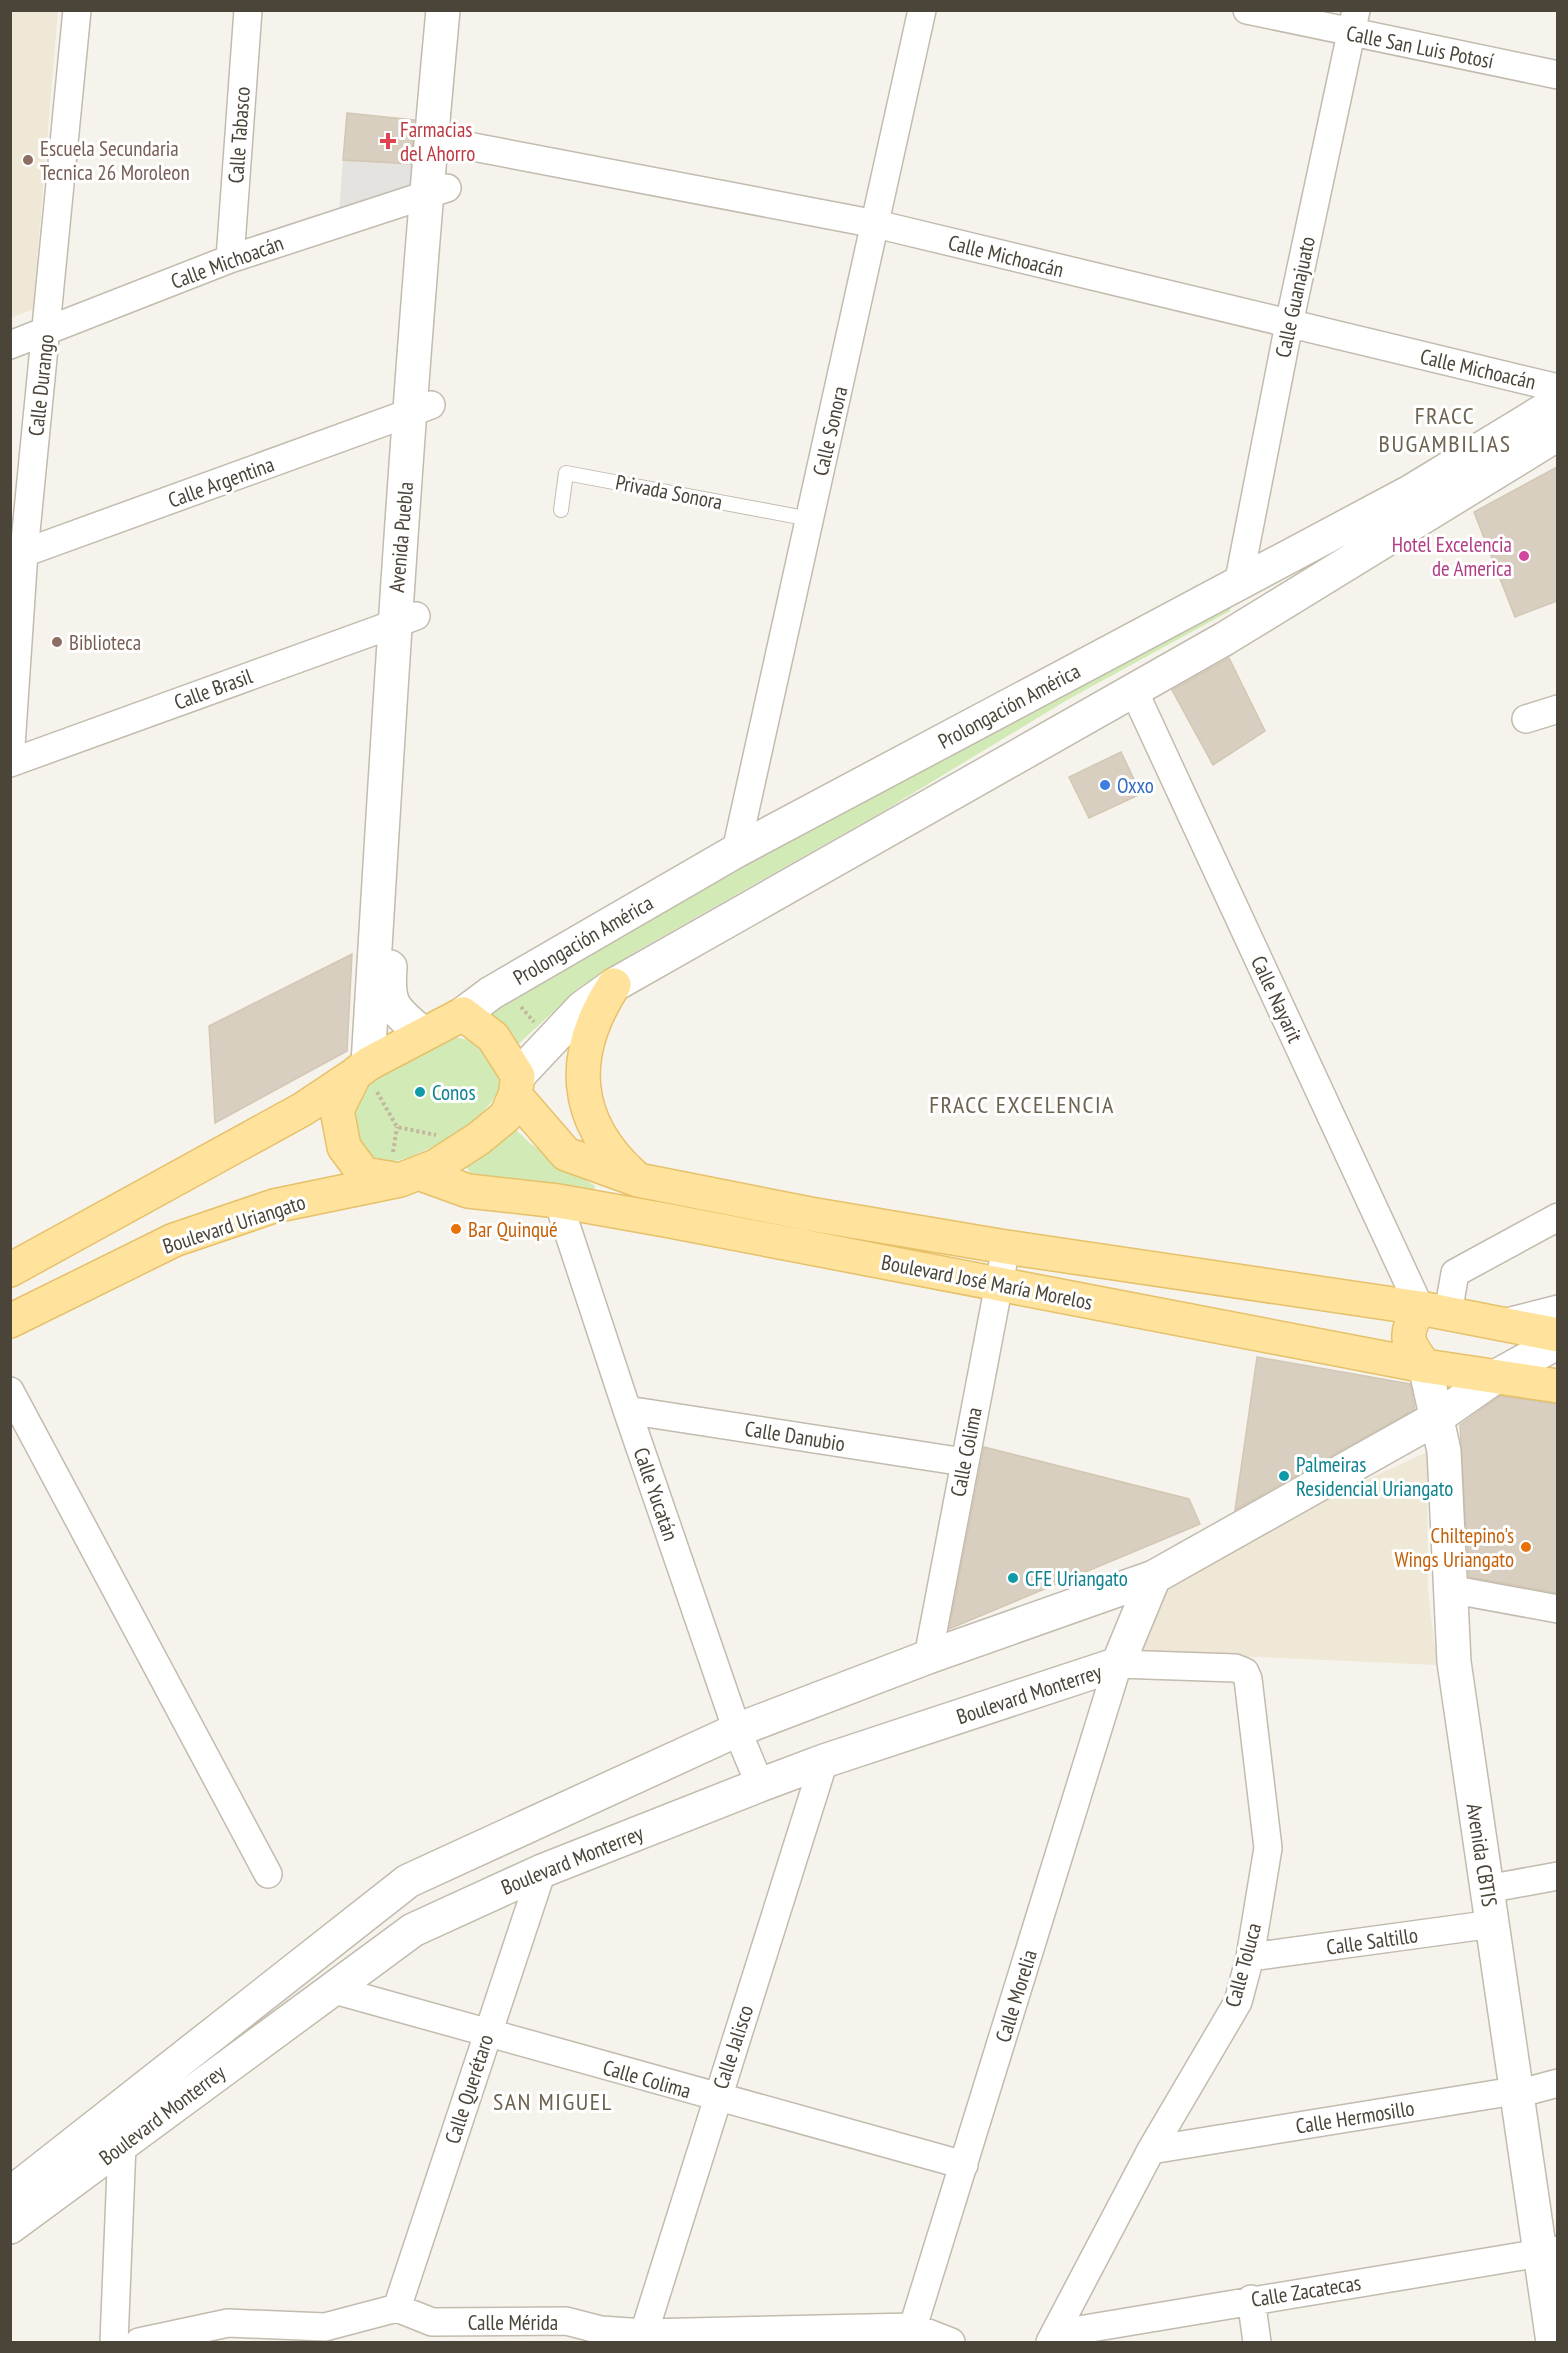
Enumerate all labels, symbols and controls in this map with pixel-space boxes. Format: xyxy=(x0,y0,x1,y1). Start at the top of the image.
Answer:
street label: Calle San Luis Potosí xyxy=(1344,19,1496,75)
street label: Calle Tabasco xyxy=(222,86,256,184)
place label: Farmacias del Ahorro xyxy=(400,116,475,167)
marker: Farmacias del Ahorro xyxy=(381,134,395,148)
place label: Escuela Secundaria Tecnica 26 Moroleon xyxy=(40,135,190,186)
marker: Escuela Secundaria Tecnica 26 Moroleon xyxy=(21,153,35,167)
street label: Calle Michoacán xyxy=(167,229,287,295)
street label: Calle Michoacán xyxy=(946,229,1066,283)
street label: Calle Guanajuato xyxy=(1269,234,1321,360)
street label: Calle Durango xyxy=(22,333,60,437)
street label: Calle Michoacán xyxy=(1418,343,1538,395)
street label: Calle Sonora xyxy=(807,384,853,478)
district label: FRACC BUGAMBILIAS xyxy=(1379,400,1511,459)
street label: Calle Argentina xyxy=(164,450,278,514)
street label: Privada Sonora xyxy=(613,468,725,516)
street label: Avenida Puebla xyxy=(383,481,419,593)
place label: Hotel Excelencia de America xyxy=(1392,531,1512,582)
marker: Hotel Excelencia de America xyxy=(1517,549,1531,563)
place label: Biblioteca xyxy=(69,629,141,656)
marker: Biblioteca xyxy=(50,635,64,649)
street label: Prolongación América xyxy=(933,657,1085,755)
street label: Calle Brasil xyxy=(170,662,256,716)
place label: Oxxo xyxy=(1117,772,1154,799)
marker: Oxxo xyxy=(1098,778,1112,792)
street label: Prolongación América xyxy=(508,889,658,991)
street label: Calle Nayarit xyxy=(1245,951,1309,1047)
place label: Conos xyxy=(432,1079,476,1106)
marker: Conos xyxy=(413,1085,427,1099)
district label: FRACC EXCELENCIA xyxy=(929,1089,1115,1120)
street label: Boulevard Uriangato xyxy=(159,1188,309,1260)
place label: Bar Quinqué xyxy=(468,1216,558,1243)
marker: Bar Quinqué xyxy=(449,1222,463,1236)
street label: Boulevard José María Morelos xyxy=(879,1248,1095,1316)
street label: Calle Colima xyxy=(944,1405,988,1499)
street label: Calle Danubio xyxy=(743,1415,847,1457)
street label: Calle Yucatán xyxy=(627,1444,685,1544)
place label: Palmeiras Residencial Uriangato xyxy=(1296,1451,1453,1502)
marker: Palmeiras Residencial Uriangato xyxy=(1277,1469,1291,1483)
place label: Chiltepino's Wings Uriangato xyxy=(1394,1522,1514,1573)
marker: Chiltepino's Wings Uriangato xyxy=(1519,1540,1533,1554)
place label: CFE Uriangato xyxy=(1025,1565,1128,1592)
marker: CFE Uriangato xyxy=(1006,1571,1020,1585)
street label: Boulevard Monterrey xyxy=(953,1658,1105,1730)
street label: Avenida CBTIS xyxy=(1461,1801,1503,1909)
street label: Boulevard Monterrey xyxy=(497,1819,647,1901)
street label: Calle Toluca xyxy=(1219,1920,1267,2010)
street label: Calle Saltillo xyxy=(1324,1921,1420,1961)
street label: Calle Morelia xyxy=(989,1946,1043,2046)
street label: Calle Jalisco xyxy=(707,2002,759,2092)
street label: Calle Querétaro xyxy=(439,2031,499,2147)
street label: Calle Colima xyxy=(600,2054,694,2104)
street label: Boulevard Monterrey xyxy=(94,2059,230,2171)
district label: SAN MIGUEL xyxy=(493,2086,613,2117)
street label: Calle Hermosillo xyxy=(1294,2094,1416,2140)
street label: Calle Zacatecas xyxy=(1249,2269,1363,2313)
street label: Calle Mérida xyxy=(468,2309,558,2336)

